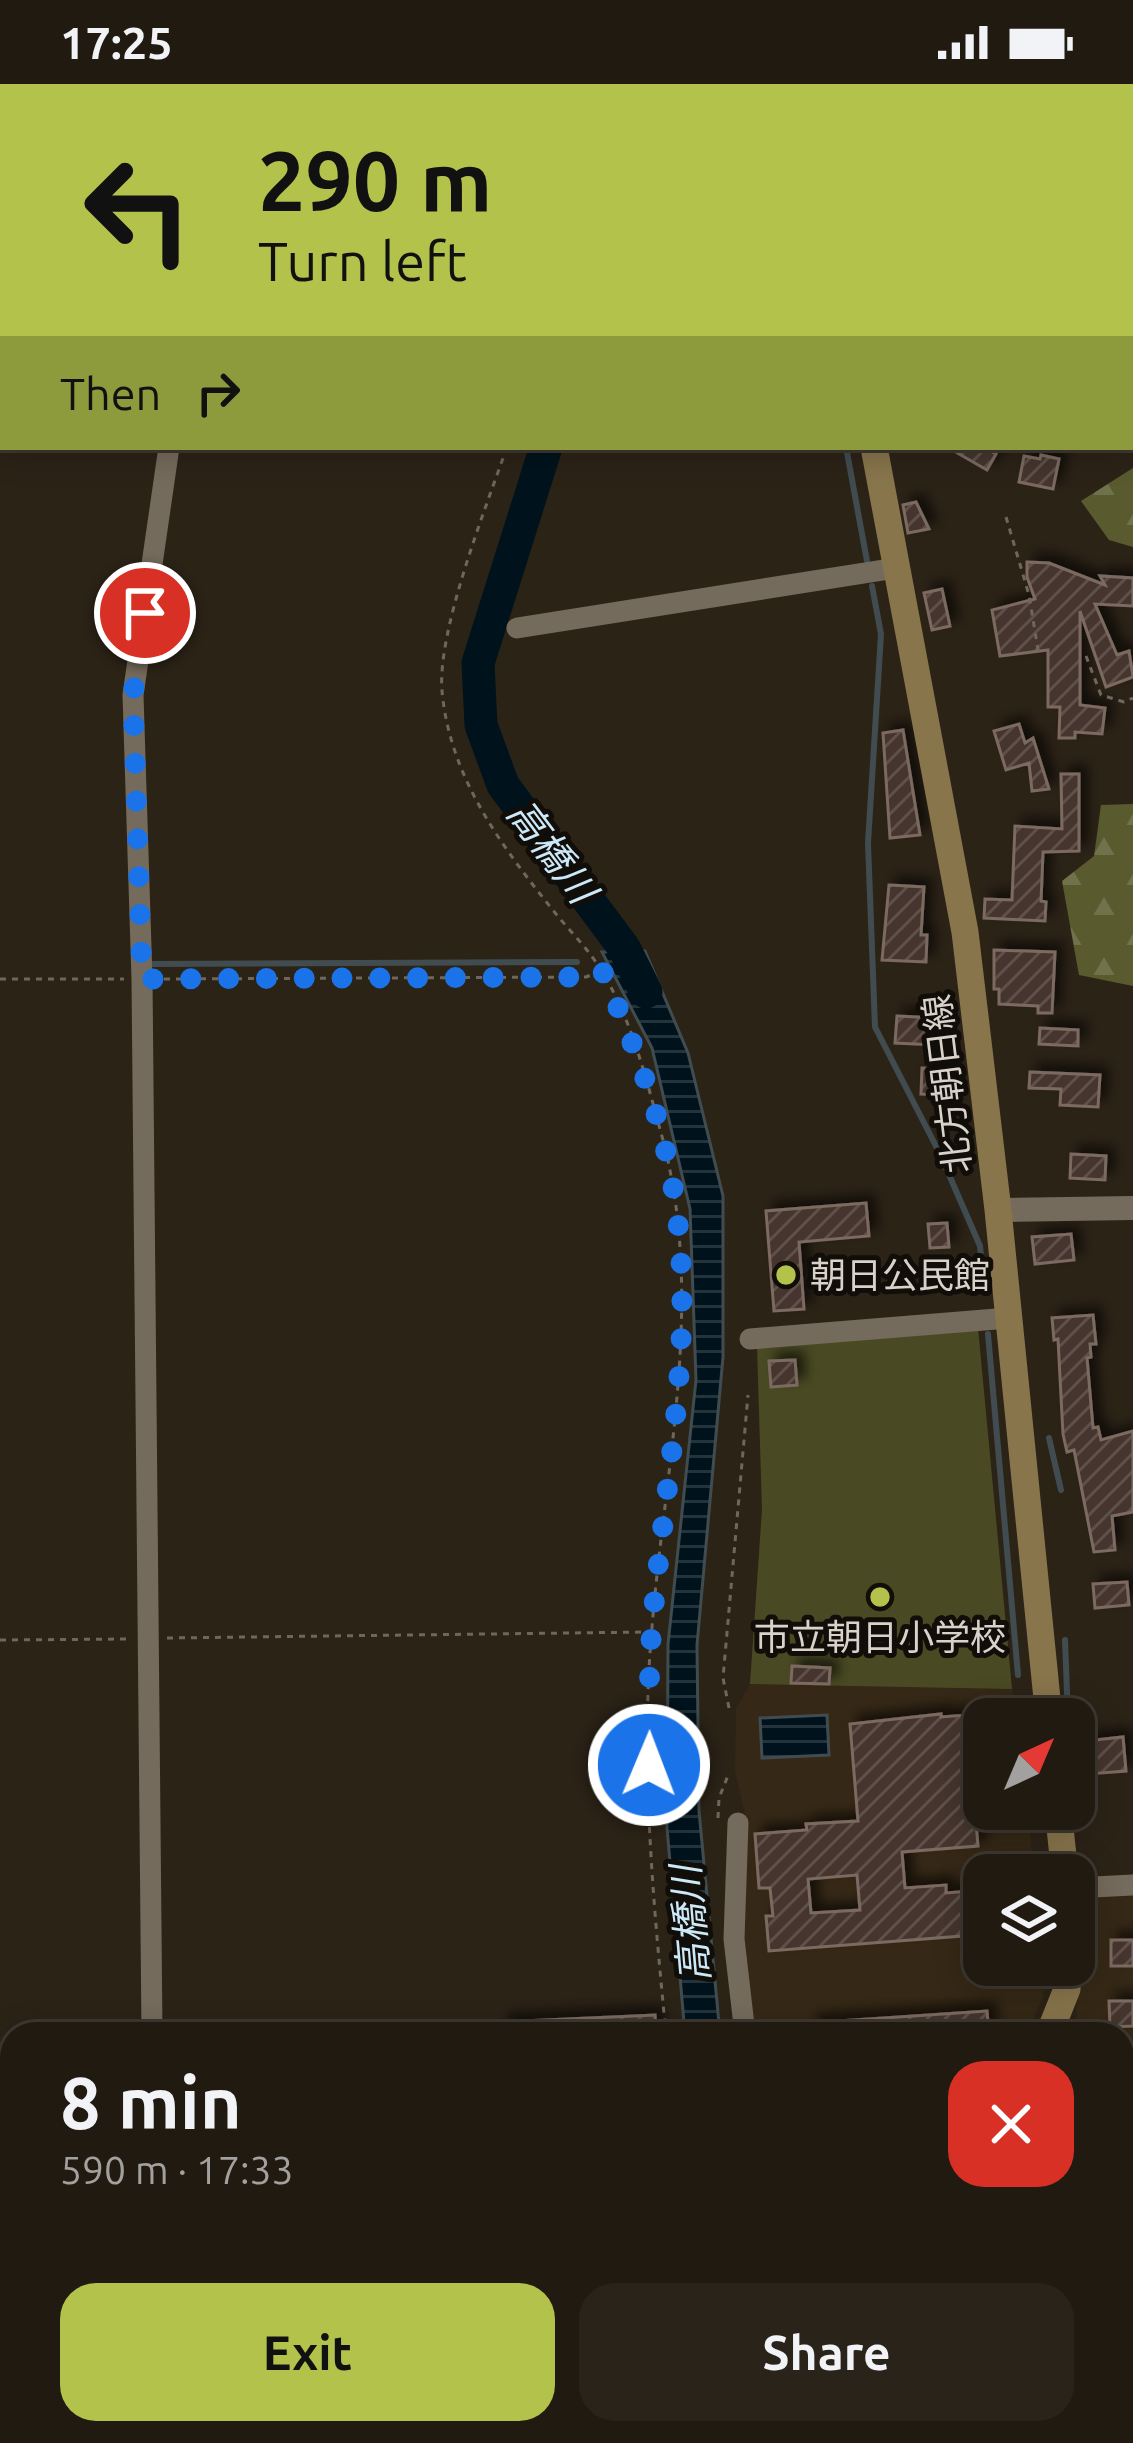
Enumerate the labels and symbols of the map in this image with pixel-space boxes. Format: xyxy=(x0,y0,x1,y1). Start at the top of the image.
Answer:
pin xyxy=(94,562,196,664)
water label: 高橋川 xyxy=(500,791,607,914)
street label: 北方朝日線 xyxy=(915,992,978,1176)
place label: 朝日公民館 xyxy=(810,1254,990,1295)
marker: 朝日公民館 xyxy=(773,1262,799,1288)
marker: 市立朝日小学校 xyxy=(867,1584,893,1610)
place label: 市立朝日小学校 xyxy=(754,1616,1006,1657)
north arrow xyxy=(963,1698,1095,1830)
position arrow xyxy=(586,1702,712,1828)
water label: 高橋川 xyxy=(663,1860,716,1984)

